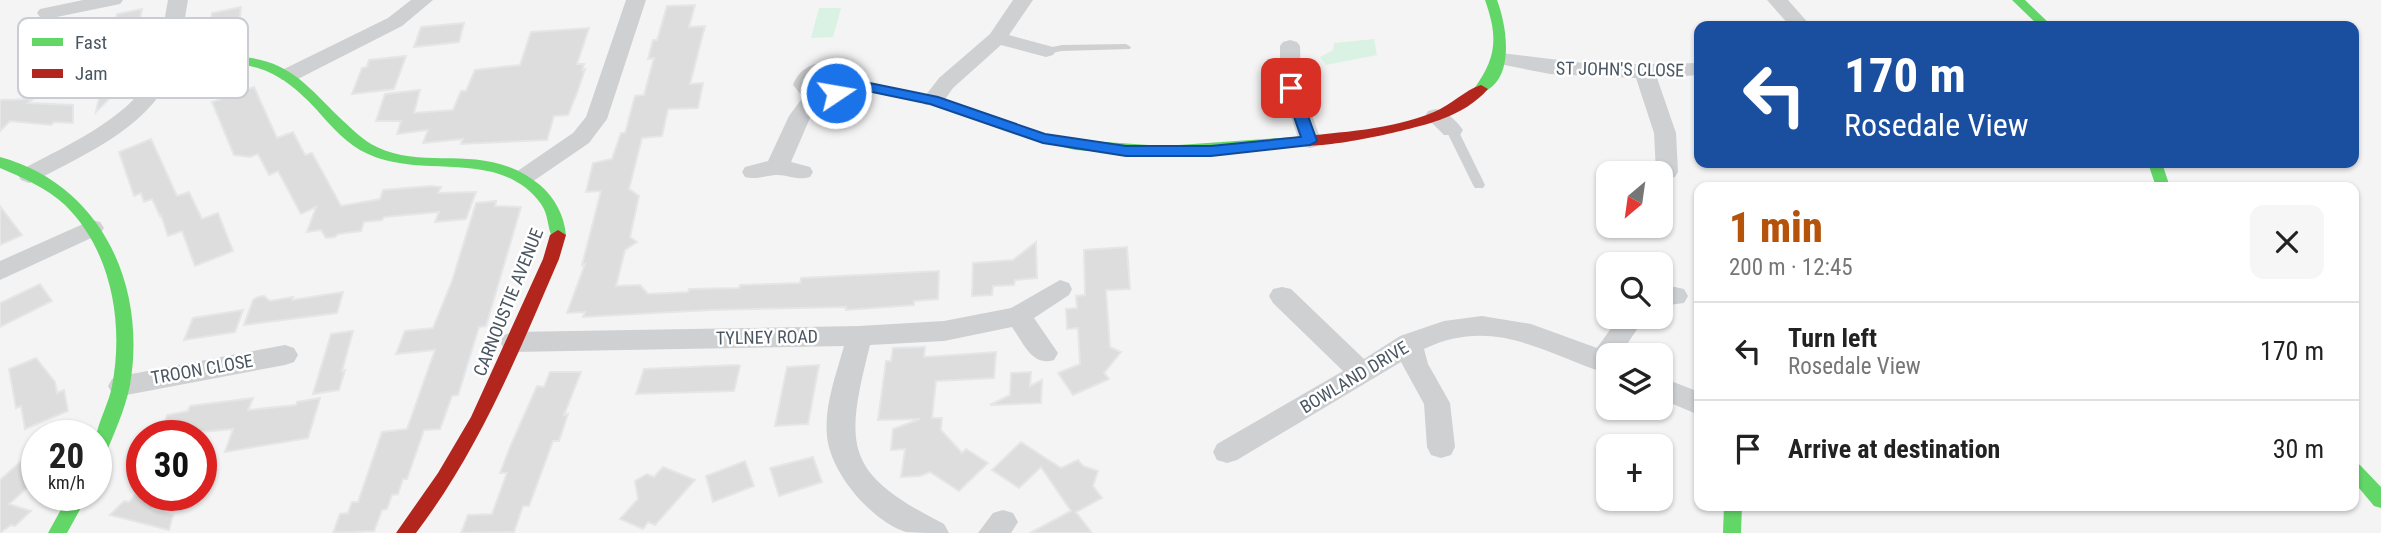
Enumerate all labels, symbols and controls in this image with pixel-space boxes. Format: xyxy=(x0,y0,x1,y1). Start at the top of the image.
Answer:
legend xyxy=(18,18,248,98)
text: Fast xyxy=(75,31,107,54)
text: 170 m xyxy=(1844,47,1966,104)
icon: left xyxy=(1729,49,1820,140)
position arrow xyxy=(799,56,873,130)
street label: ST JOHN'S CLOSE xyxy=(1556,57,1684,81)
pin xyxy=(1261,58,1321,118)
text: Jam xyxy=(75,62,108,85)
icon: arrive xyxy=(1272,69,1310,107)
text: Rosedale View xyxy=(1844,106,2029,144)
north arrow xyxy=(1596,161,1673,238)
map controls xyxy=(1596,161,1673,511)
text: 1 min xyxy=(1729,203,1823,252)
button: close xyxy=(2250,205,2324,279)
street label: CARNOUSTIE AVENUE xyxy=(469,225,547,379)
button: search xyxy=(1596,252,1673,329)
text: 200 m · 12:45 xyxy=(1729,254,1853,281)
text: Turn left xyxy=(1788,323,1877,353)
street label: TYLNEY ROAD xyxy=(716,326,818,348)
icon: left xyxy=(1729,332,1767,370)
street label: BOWLAND DRIVE xyxy=(1296,336,1412,418)
text: 170 m xyxy=(2260,336,2324,366)
button: layers xyxy=(1596,343,1673,420)
street label: TROON CLOSE xyxy=(149,350,255,388)
text: Rosedale View xyxy=(1788,353,1921,380)
speed limit sign: 30 xyxy=(126,420,217,511)
icon: arrive xyxy=(1729,430,1767,468)
button: + xyxy=(1596,434,1673,511)
text: Arrive at destination xyxy=(1788,434,2000,464)
text: 30 m xyxy=(2273,434,2324,464)
text: 20 xyxy=(49,436,84,477)
text: km/h xyxy=(48,472,85,493)

